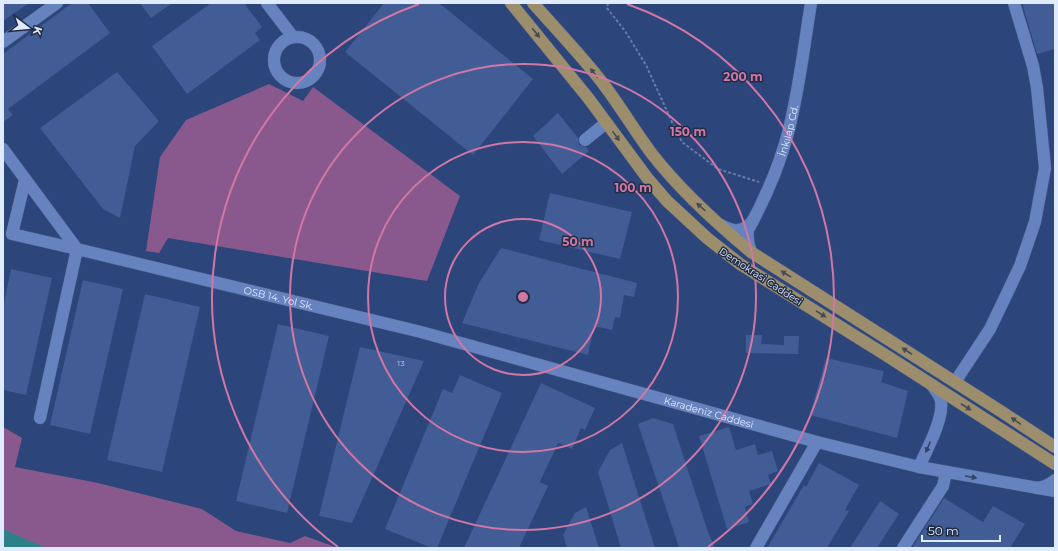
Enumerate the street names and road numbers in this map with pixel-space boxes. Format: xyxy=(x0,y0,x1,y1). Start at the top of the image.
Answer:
street label: İnkılap Cd. xyxy=(775,104,801,158)
street label: Demokrasi Caddesi xyxy=(717,245,805,308)
street label: OSB 14. Yol Sk. xyxy=(242,283,315,313)
street label: Karadeniz Caddesi xyxy=(662,394,755,431)

